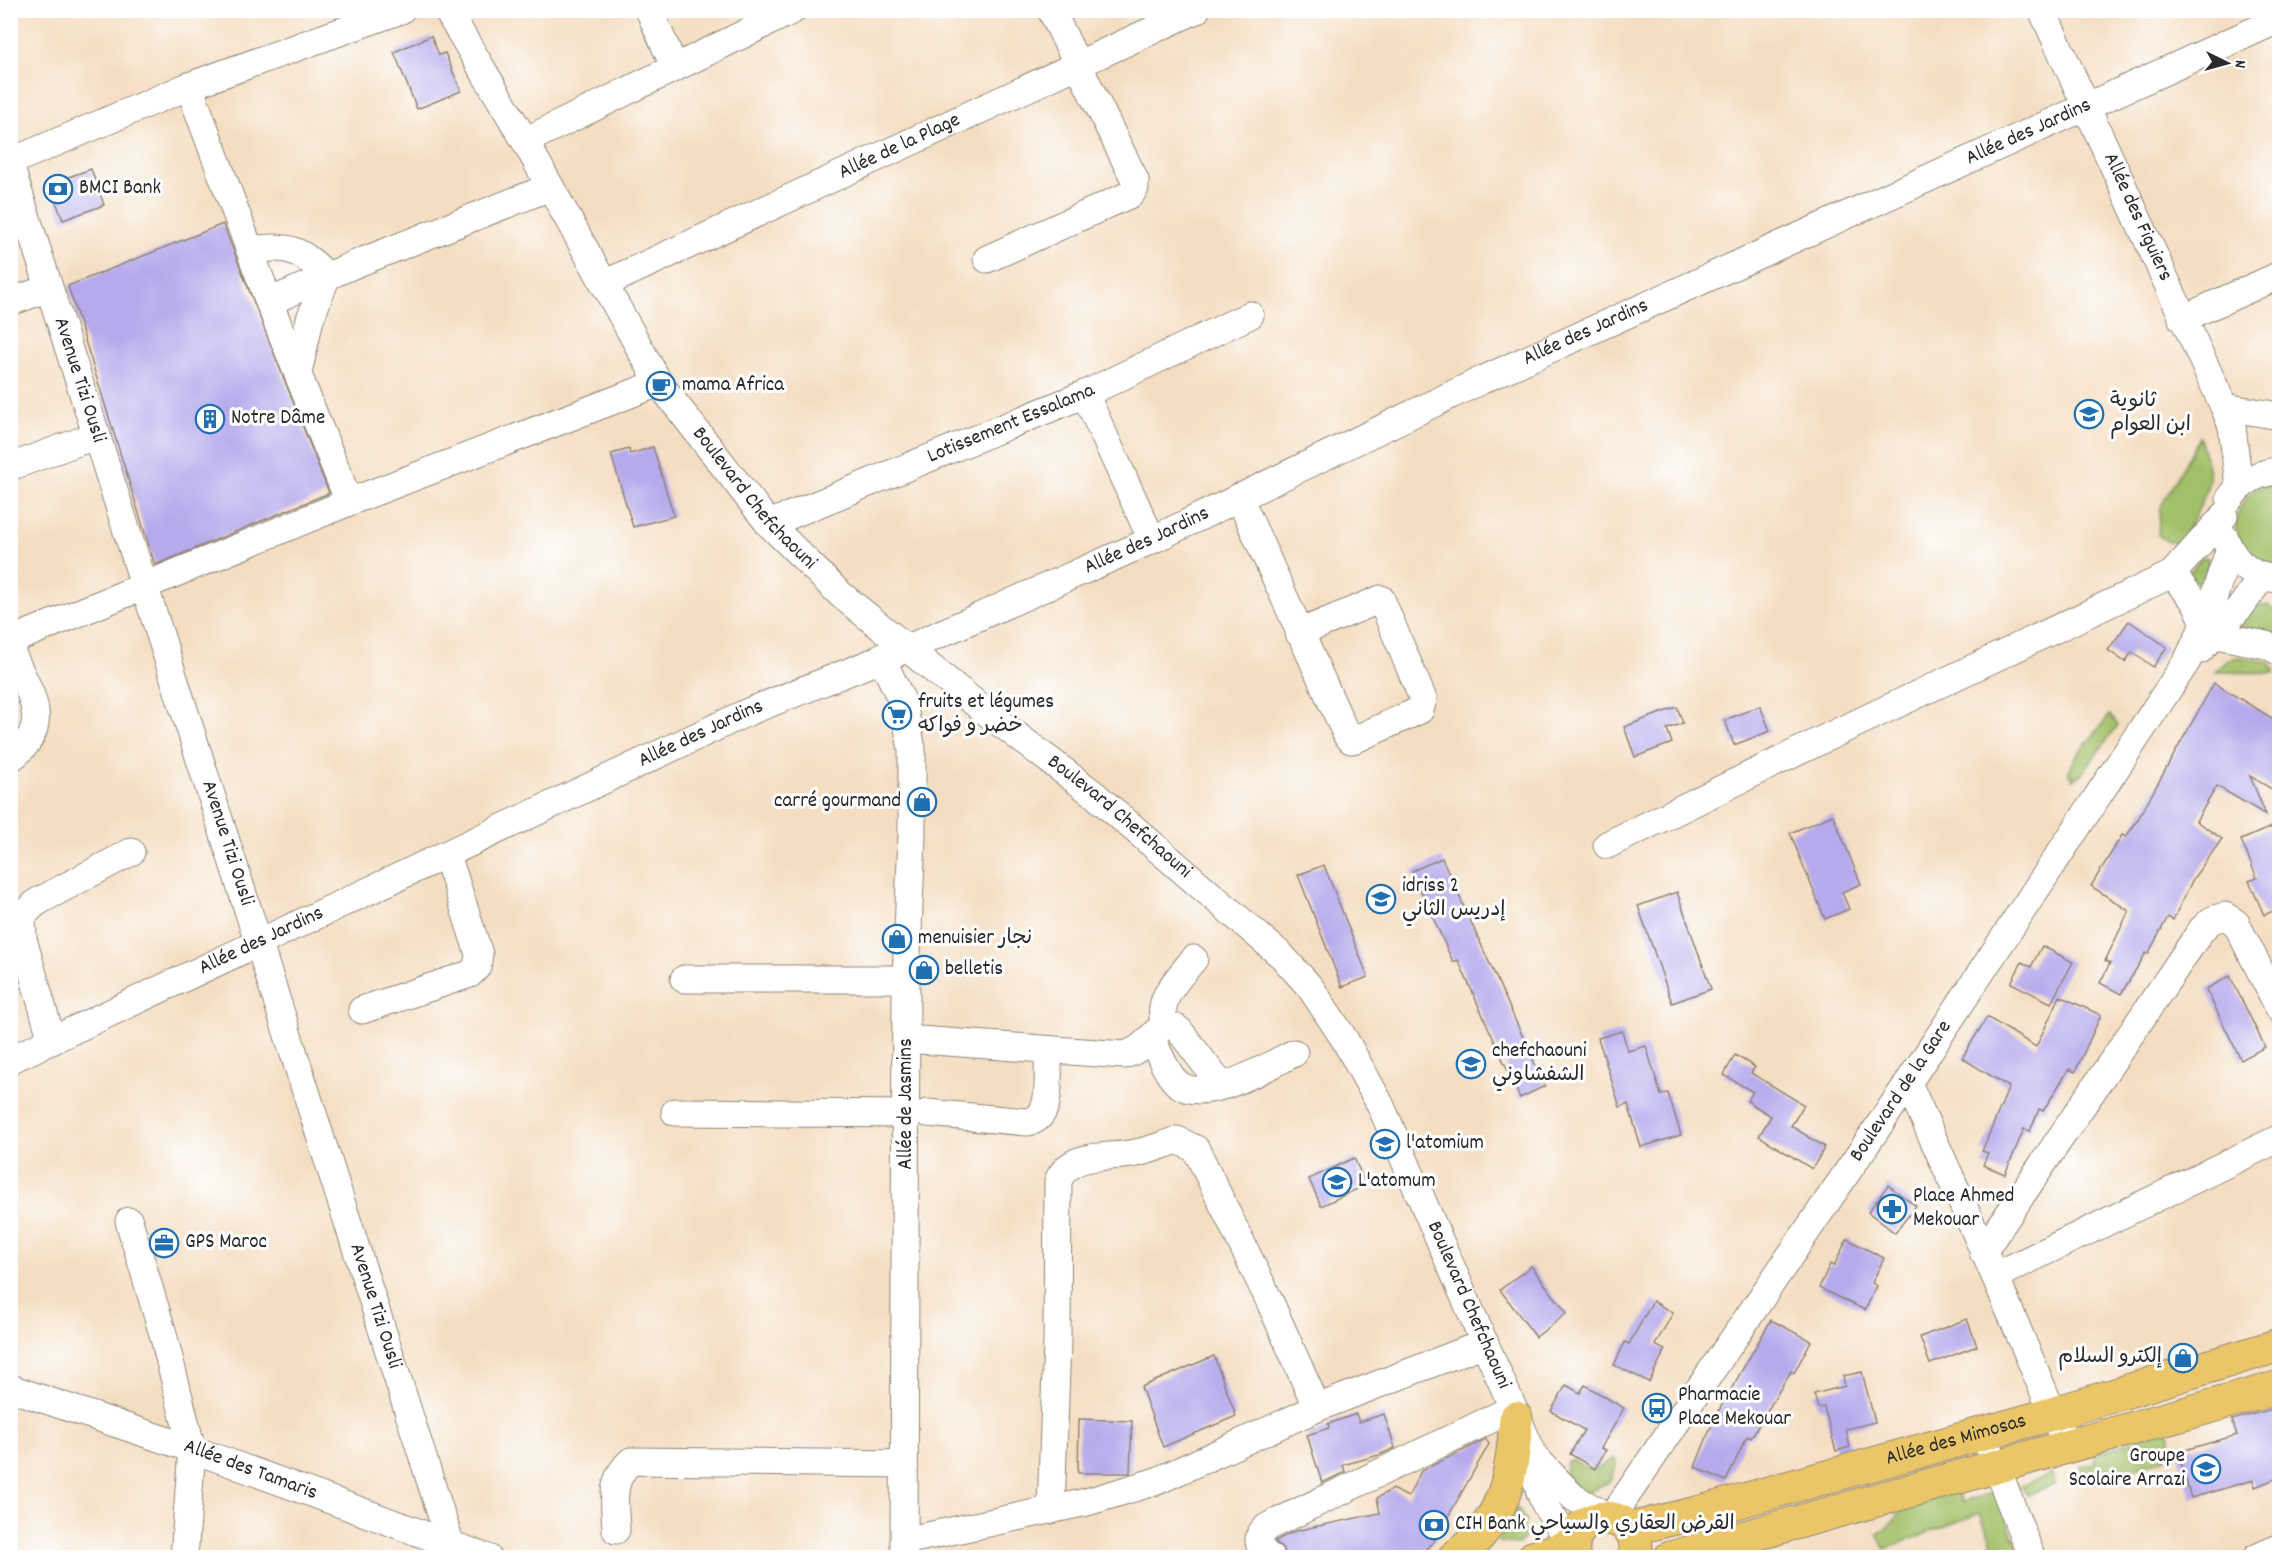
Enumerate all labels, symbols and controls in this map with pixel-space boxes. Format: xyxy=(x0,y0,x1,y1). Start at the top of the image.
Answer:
north arrow xyxy=(2197,33,2257,93)
text: N xyxy=(2228,59,2251,69)
street label: Allée des Jardins xyxy=(1961,91,2096,174)
street label: Allée de la Plage xyxy=(834,106,966,188)
street label: Allée des Figuiers xyxy=(2095,148,2180,286)
bank icon: BMCI Bank xyxy=(42,173,74,205)
place label: BMCI Bank xyxy=(79,174,161,204)
street label: Allée des Jardins xyxy=(1518,291,1654,374)
street label: Avenue Tizi Ousli xyxy=(45,314,113,447)
cafe icon: mama Africa xyxy=(645,370,677,402)
place label: mama Africa xyxy=(682,371,785,401)
street label: Lotissement Essalama xyxy=(923,376,1101,472)
place label: ثانوية ابن العوام xyxy=(2110,387,2191,441)
school or university icon: ثانوية ابن العوام xyxy=(2073,398,2105,430)
building icon: Notre Dâme xyxy=(194,403,226,435)
place label: Notre Dâme xyxy=(231,404,325,434)
street label: Boulevard Chefchaouni xyxy=(684,421,823,578)
street label: Allée des Jardins xyxy=(1080,499,1215,583)
place label: fruits et légumes خضر و فواكه xyxy=(918,688,1054,742)
street label: Allée des Jardins xyxy=(634,692,768,776)
supermarket icon: fruits et légumes خضر و فواكه xyxy=(881,699,913,731)
street label: Boulevard Chefchaouni xyxy=(1040,748,1198,887)
street label: Avenue Tizi Ousli xyxy=(193,777,261,910)
shop icon: carré gourmand xyxy=(906,786,938,818)
place label: carré gourmand xyxy=(774,787,901,817)
place label: idriss 2 إدريس الثاني xyxy=(1402,872,1505,927)
school or university icon: idriss 2 إدريس الثاني xyxy=(1365,883,1397,915)
street label: Allée des Jardins xyxy=(194,899,329,984)
shop icon: menuisier نجار xyxy=(881,923,913,955)
place label: menuisier نجار xyxy=(918,924,1032,954)
shop icon: belletis xyxy=(908,954,940,986)
place label: belletis xyxy=(945,955,1003,985)
street label: Boulevard de la Gare xyxy=(1843,1015,1960,1168)
place label: chefchaouni الشفشاوني xyxy=(1492,1037,1587,1092)
street label: Allée de Jasmins xyxy=(892,1038,922,1170)
school or university icon: chefchaouni الشفشاوني xyxy=(1455,1048,1487,1080)
school or university icon: l'atomium xyxy=(1369,1128,1401,1160)
place label: l'atomium xyxy=(1406,1129,1484,1159)
school or university icon: L'atomum xyxy=(1321,1166,1353,1198)
place label: L'atomum xyxy=(1358,1167,1436,1197)
place label: Place Ahmed Mekouar xyxy=(1913,1182,2014,1236)
pharmacy icon: Place Ahmed Mekouar xyxy=(1876,1193,1908,1225)
street label: Boulevard Chefchaouni xyxy=(1418,1217,1518,1394)
office icon: GPS Maroc xyxy=(148,1227,180,1259)
place label: GPS Maroc xyxy=(185,1228,267,1258)
street label: Avenue Tizi Ousli xyxy=(340,1240,409,1373)
shop icon: إلكترو السلام xyxy=(2167,1342,2199,1374)
place label: إلكترو السلام xyxy=(2058,1343,2162,1373)
place label: Pharmacie Place Mekouar xyxy=(1678,1381,1791,1435)
bus stop icon: Pharmacie Place Mekouar xyxy=(1641,1392,1673,1424)
street label: Allée des Mimosas xyxy=(1882,1407,2030,1475)
street label: Allée des Tamaris xyxy=(180,1432,321,1509)
place label: Groupe Scolaire Arrazi xyxy=(2069,1442,2185,1496)
school or university icon: Groupe Scolaire Arrazi xyxy=(2190,1453,2222,1485)
bank icon: CIH Bank القرض العقاري والسياحي xyxy=(1418,1509,1450,1541)
place label: CIH Bank القرض العقاري والسياحي xyxy=(1455,1510,1735,1541)

